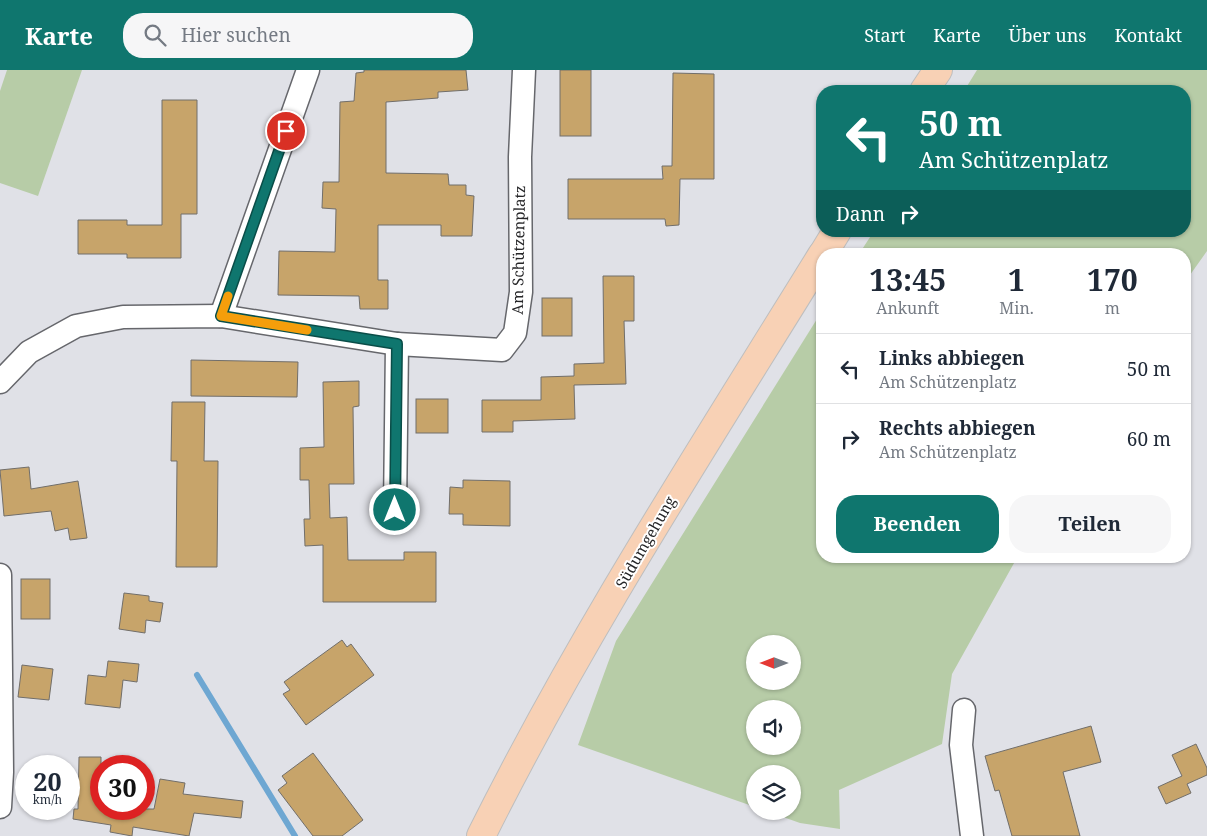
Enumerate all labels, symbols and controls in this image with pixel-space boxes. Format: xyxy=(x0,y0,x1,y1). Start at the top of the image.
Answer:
search box xyxy=(123,13,473,58)
text: Karte xyxy=(25,19,93,52)
icon: search xyxy=(141,21,169,49)
text: Hier suchen xyxy=(181,22,291,48)
text: Start xyxy=(864,23,905,47)
text: Karte xyxy=(933,23,981,47)
text: Über uns xyxy=(1009,23,1086,47)
text: Kontakt xyxy=(1114,23,1182,47)
text: 50 m xyxy=(919,99,1002,146)
icon: left xyxy=(836,105,901,170)
pin xyxy=(265,110,307,152)
icon: arrive xyxy=(272,117,300,145)
text: Am Schützenplatz xyxy=(919,144,1108,174)
street label: Am Schützenplatz xyxy=(507,185,529,315)
icon: right xyxy=(895,200,923,228)
text: Dann xyxy=(836,201,885,227)
text: 13:45 xyxy=(869,259,946,300)
text: 1 xyxy=(1008,259,1025,300)
text: 170 xyxy=(1087,259,1138,300)
text: Ankunft xyxy=(876,297,939,319)
text: Min. xyxy=(999,297,1034,319)
text: m xyxy=(1105,297,1120,319)
text: Links abbiegen xyxy=(879,345,1025,371)
icon: left xyxy=(836,355,864,383)
text: 50 m xyxy=(1127,356,1171,382)
text: Am Schützenplatz xyxy=(879,371,1017,393)
text: Rechts abbiegen xyxy=(879,415,1036,441)
icon: right xyxy=(836,425,864,453)
text: 60 m xyxy=(1127,426,1171,452)
text: Am Schützenplatz xyxy=(879,441,1017,463)
position arrow xyxy=(368,483,420,535)
street label: Südumgehung xyxy=(610,492,680,592)
button: Beenden xyxy=(836,495,999,553)
button: Teilen xyxy=(1009,495,1171,553)
north arrow xyxy=(746,635,801,690)
map controls xyxy=(746,635,801,820)
button: sound xyxy=(746,700,801,755)
speed limit sign: 30 xyxy=(90,755,155,820)
text: 20 xyxy=(33,764,62,798)
button: layers xyxy=(746,765,801,820)
text: km/h xyxy=(33,791,62,808)

